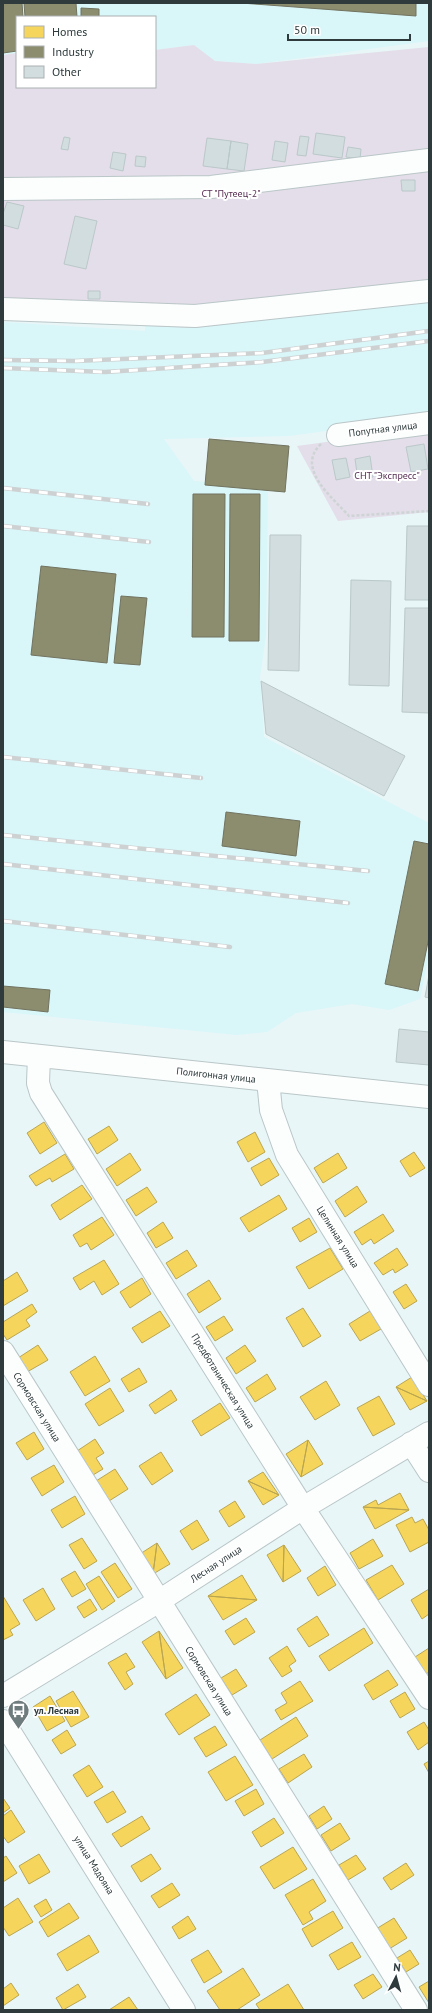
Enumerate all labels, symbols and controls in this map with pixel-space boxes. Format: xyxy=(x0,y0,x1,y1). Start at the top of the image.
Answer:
legend xyxy=(16,16,156,88)
scale bar xyxy=(288,16,410,42)
text: 50 m xyxy=(294,22,320,37)
text: Homes xyxy=(52,24,87,39)
text: Industry xyxy=(52,44,94,59)
text: Other xyxy=(52,64,81,79)
park label: СТ "Путеец-2" xyxy=(201,187,261,200)
street label: Попутная улица xyxy=(348,418,418,440)
park label: СНТ "Экспресс" xyxy=(354,469,420,482)
street label: Полигонная улица xyxy=(176,1064,256,1086)
street label: Целинная улица xyxy=(314,1204,362,1270)
street label: Предботаническая улица xyxy=(188,1331,258,1431)
street label: Сормовская улица xyxy=(10,1370,64,1444)
street label: Лесная улица xyxy=(187,1542,244,1586)
street label: Сормовская улица xyxy=(182,1644,236,1718)
bus stop icon: ул. Лесная xyxy=(6,1697,32,1730)
place label: ул. Лесная xyxy=(33,1704,79,1717)
street label: улица Мадояна xyxy=(71,1833,117,1897)
north arrow xyxy=(376,1957,416,1997)
text: N xyxy=(393,1960,401,1974)

